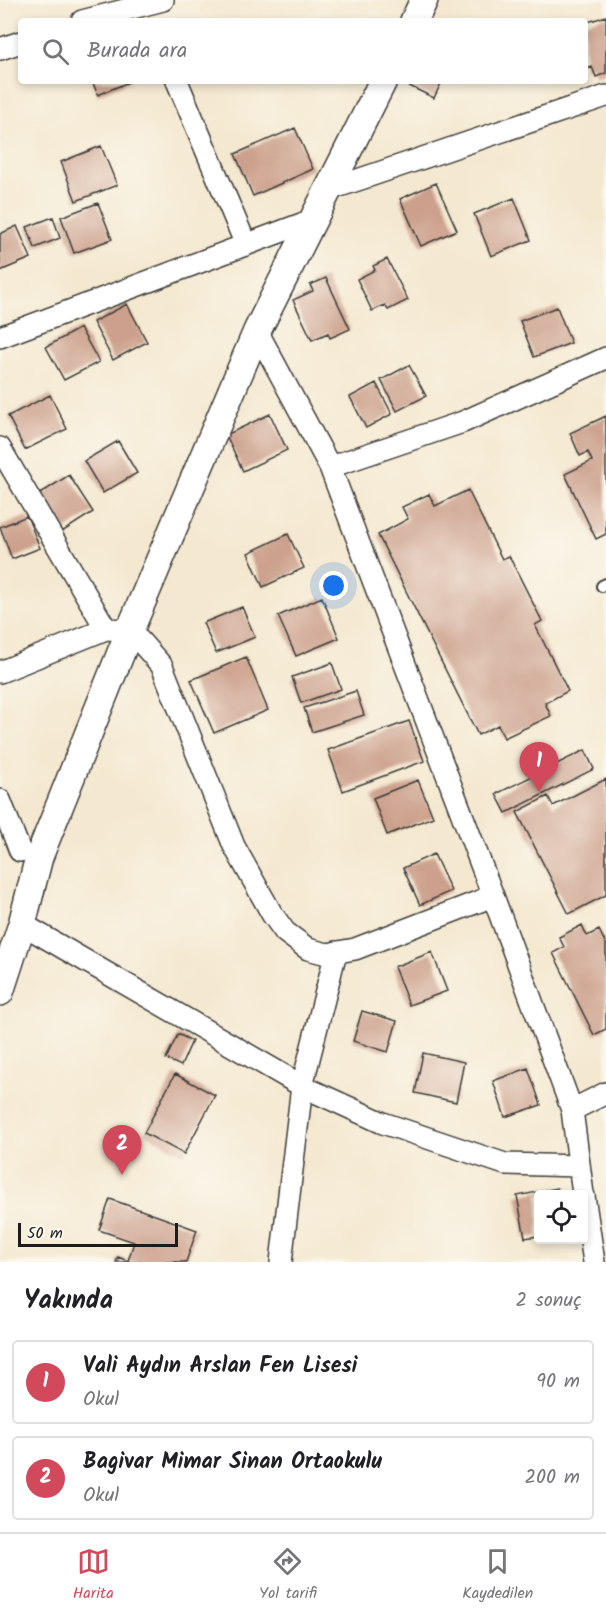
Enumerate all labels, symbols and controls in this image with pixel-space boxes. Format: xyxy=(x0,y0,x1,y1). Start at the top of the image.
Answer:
search box xyxy=(18,18,588,84)
text: Burada ara xyxy=(87,34,187,69)
icon: search xyxy=(39,35,72,68)
your location xyxy=(319,571,348,600)
pin: 1 xyxy=(520,742,558,792)
pin: 2 xyxy=(102,1126,142,1175)
map controls xyxy=(534,1190,588,1244)
button: locate xyxy=(534,1190,588,1244)
scale bar xyxy=(18,1220,178,1248)
text: 50 m xyxy=(27,1221,63,1246)
text: Yakında xyxy=(24,1280,113,1322)
text: 2 sonuç xyxy=(516,1285,582,1317)
text: Vali Aydın Arslan Fen Lisesi xyxy=(83,1349,357,1384)
text: 1 xyxy=(42,1366,49,1398)
text: 90 m xyxy=(536,1366,580,1398)
text: Okul xyxy=(83,1384,119,1416)
text: Bagivar Mimar Sinan Ortaokulu xyxy=(83,1445,382,1480)
text: 2 xyxy=(40,1462,51,1494)
text: 200 m xyxy=(524,1462,580,1494)
text: Okul xyxy=(83,1480,119,1512)
tab: Harita xyxy=(73,1545,114,1606)
tab: Yol tarifi xyxy=(259,1545,317,1606)
tab: Kaydedilen xyxy=(462,1545,533,1606)

